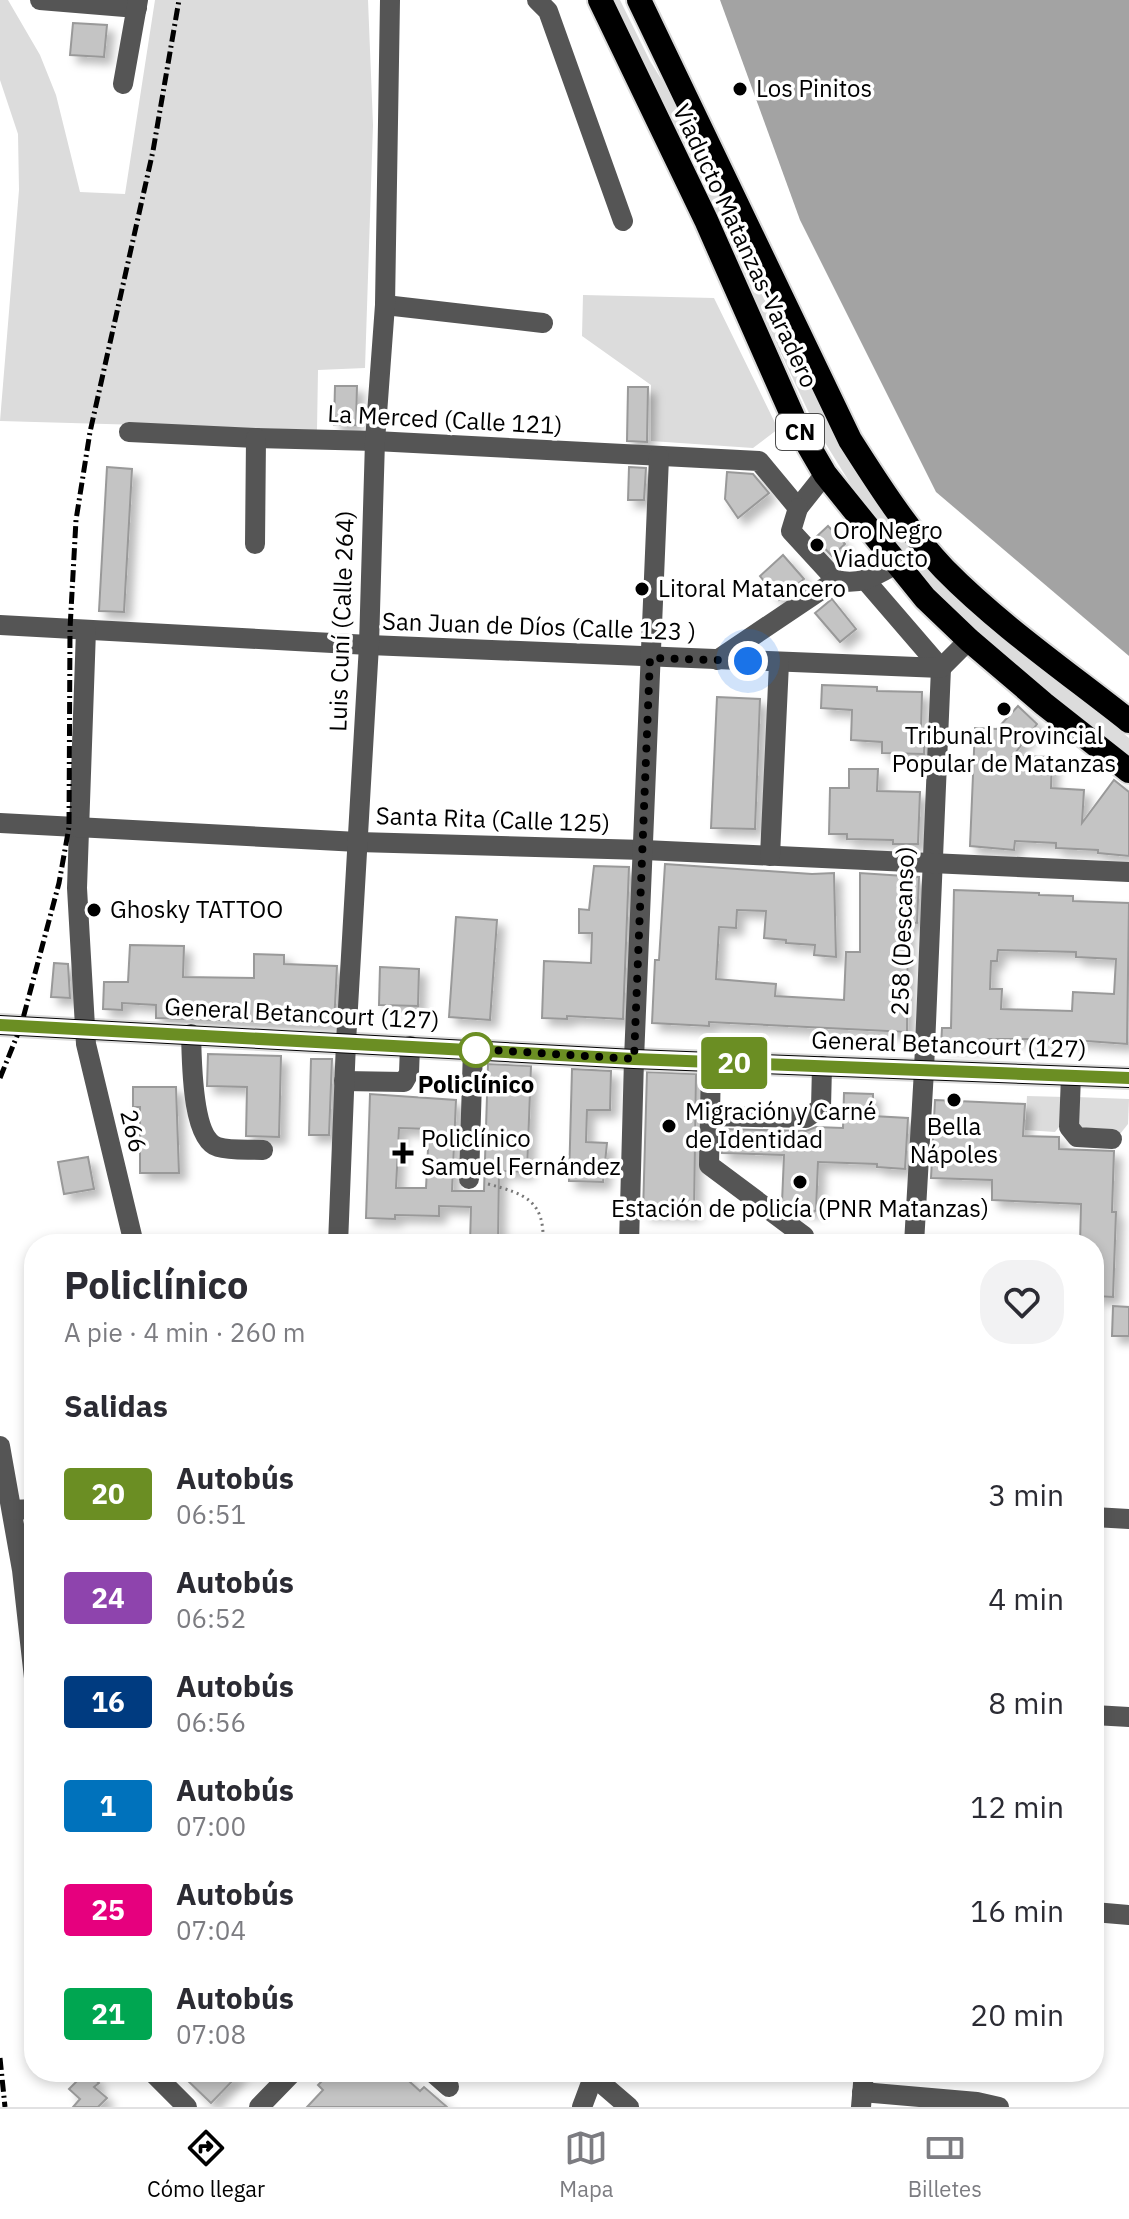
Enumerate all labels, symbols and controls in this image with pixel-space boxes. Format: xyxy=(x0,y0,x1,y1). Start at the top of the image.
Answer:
place label: Los Pinitos xyxy=(756,72,872,104)
marker: Los Pinitos xyxy=(731,80,749,98)
street label: Viaducto Matanzas-Varadero xyxy=(666,99,826,393)
street label: La Merced (Calle 121) xyxy=(327,397,563,441)
road number: CN xyxy=(776,414,824,450)
street label: Luis Cuní (Calle 264) xyxy=(321,510,361,732)
place label: Oro Negro Viaducto xyxy=(833,514,943,574)
marker: Oro Negro Viaducto xyxy=(808,536,826,554)
place label: Litoral Matancero xyxy=(658,572,846,604)
marker: Litoral Matancero xyxy=(633,580,651,598)
street label: San Juan de Díos (Calle 123 ) xyxy=(382,605,697,647)
your location xyxy=(728,641,768,681)
marker: Tribunal Provincial Popular de Matanzas xyxy=(995,700,1013,718)
place label: Tribunal Provincial Popular de Matanzas xyxy=(892,719,1116,779)
street label: Santa Rita (Calle 125) xyxy=(375,799,611,839)
street label: 258 (Descanso) xyxy=(883,846,921,1016)
place label: Ghosky TATTOO xyxy=(110,893,283,925)
marker: Ghosky TATTOO xyxy=(85,901,103,919)
street label: General Betancourt (127) xyxy=(164,990,440,1036)
street label: General Betancourt (127) xyxy=(811,1023,1087,1065)
marker: Policlínico xyxy=(459,1033,493,1067)
line badge: 20 xyxy=(698,1037,770,1089)
text: 20 xyxy=(717,1044,751,1081)
place label: Policlínico xyxy=(418,1068,534,1100)
marker: Bella Nápoles xyxy=(945,1091,963,1109)
place label: Migración y Carné de Identidad xyxy=(685,1095,876,1155)
street label: 266 xyxy=(113,1106,155,1156)
place label: Bella Nápoles xyxy=(910,1110,998,1170)
marker: Migración y Carné de Identidad xyxy=(660,1117,678,1135)
place label: Policlínico Samuel Fernández xyxy=(421,1122,621,1182)
marker: Policlínico Samuel Fernández xyxy=(392,1142,414,1164)
marker: Estación de policía (PNR Matanzas) xyxy=(791,1173,809,1191)
place label: Estación de policía (PNR Matanzas) xyxy=(611,1192,989,1224)
text: Policlínico xyxy=(64,1260,248,1309)
button: heart xyxy=(980,1260,1064,1344)
text: A pie · 4 min · 260 m xyxy=(64,1315,306,1349)
text: Salidas xyxy=(64,1386,168,1425)
text: Autobús xyxy=(176,1458,294,1497)
text: 20 xyxy=(91,1475,125,1512)
text: 3 min xyxy=(988,1475,1064,1514)
text: 06:51 xyxy=(176,1497,246,1531)
text: Autobús xyxy=(176,1562,294,1601)
text: 24 xyxy=(91,1579,125,1616)
text: 4 min xyxy=(988,1579,1064,1618)
text: 06:52 xyxy=(176,1601,246,1635)
text: Autobús xyxy=(176,1666,294,1705)
text: 16 xyxy=(91,1683,125,1720)
text: 8 min xyxy=(988,1683,1064,1722)
text: 06:56 xyxy=(176,1705,246,1739)
text: Autobús xyxy=(176,1770,294,1809)
text: 1 xyxy=(100,1787,116,1824)
text: 12 min xyxy=(970,1787,1064,1826)
text: 07:00 xyxy=(176,1809,246,1843)
text: Autobús xyxy=(176,1874,294,1913)
text: 25 xyxy=(91,1891,125,1928)
text: 16 min xyxy=(970,1891,1064,1930)
text: 07:04 xyxy=(176,1913,246,1947)
text: Autobús xyxy=(176,1978,294,2017)
text: 21 xyxy=(91,1995,125,2032)
text: 20 min xyxy=(970,1995,1064,2034)
text: 07:08 xyxy=(176,2017,246,2051)
tab: Cómo llegar xyxy=(147,2126,265,2203)
tab: Mapa xyxy=(559,2126,613,2203)
tab: Billetes xyxy=(908,2126,982,2203)

